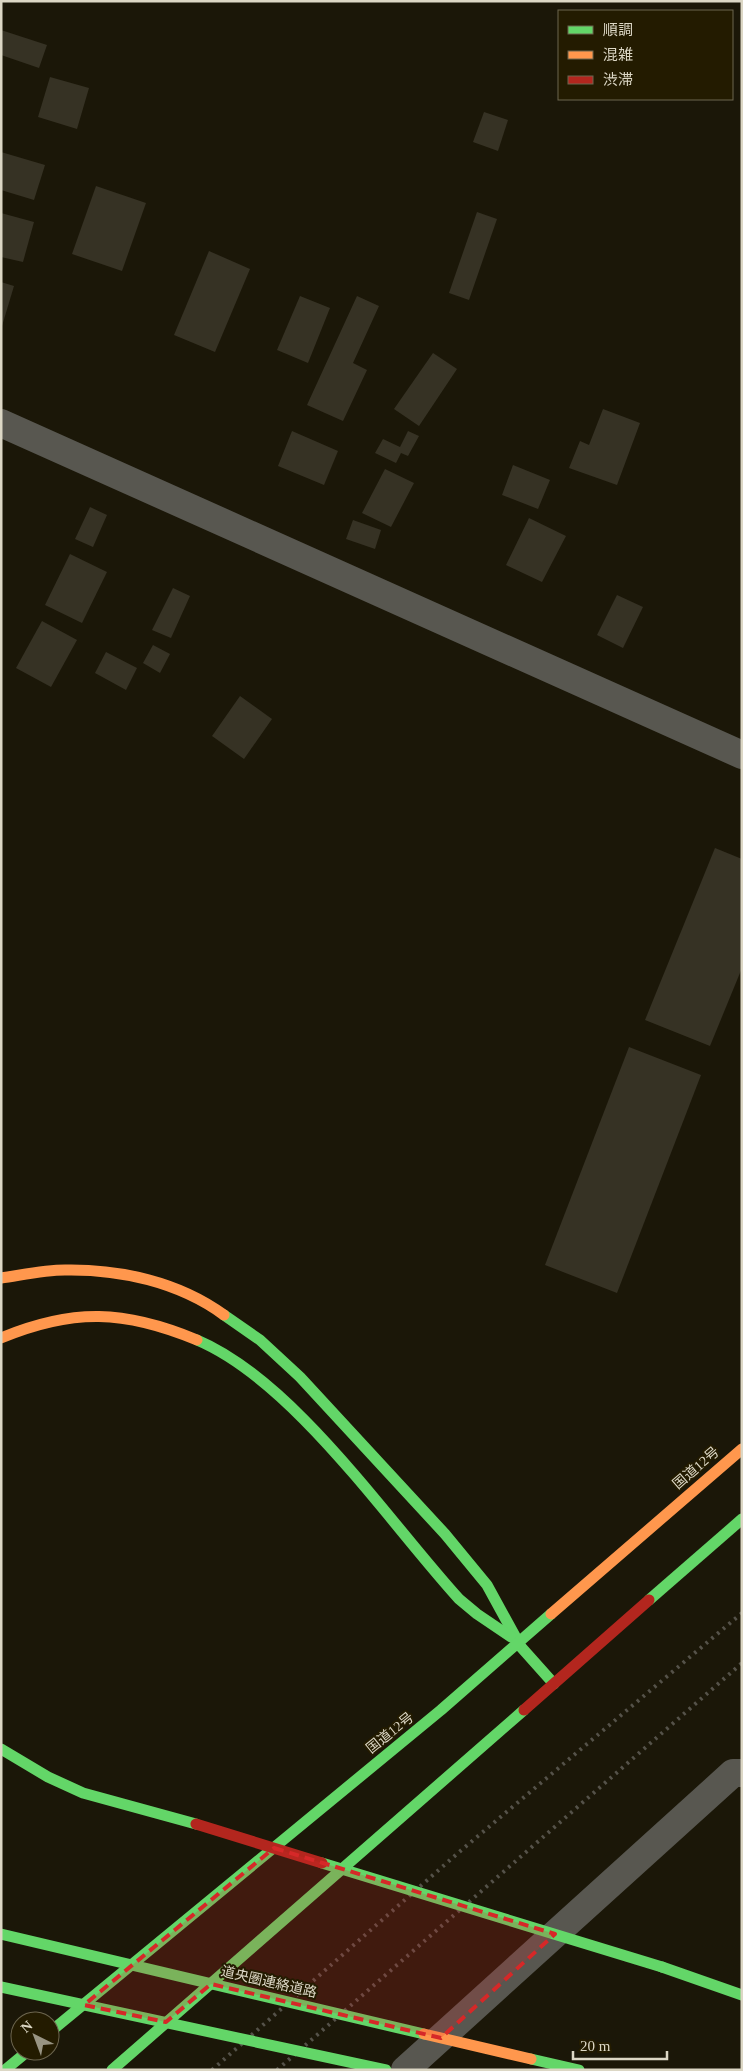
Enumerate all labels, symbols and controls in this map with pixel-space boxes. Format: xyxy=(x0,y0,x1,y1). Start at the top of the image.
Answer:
legend xyxy=(558,10,733,100)
text: 順調 xyxy=(603,22,633,38)
text: 混雑 xyxy=(603,47,633,63)
text: 渋滞 xyxy=(603,72,633,88)
street label: 国道12号 xyxy=(670,1444,722,1492)
street label: 国道12号 xyxy=(364,1710,416,1756)
street label: 道央圏連絡道路 xyxy=(220,1964,318,2000)
north arrow xyxy=(10,2011,60,2061)
text: N xyxy=(18,2018,35,2036)
scale bar xyxy=(573,2028,667,2060)
text: 20 m xyxy=(580,2038,611,2054)

